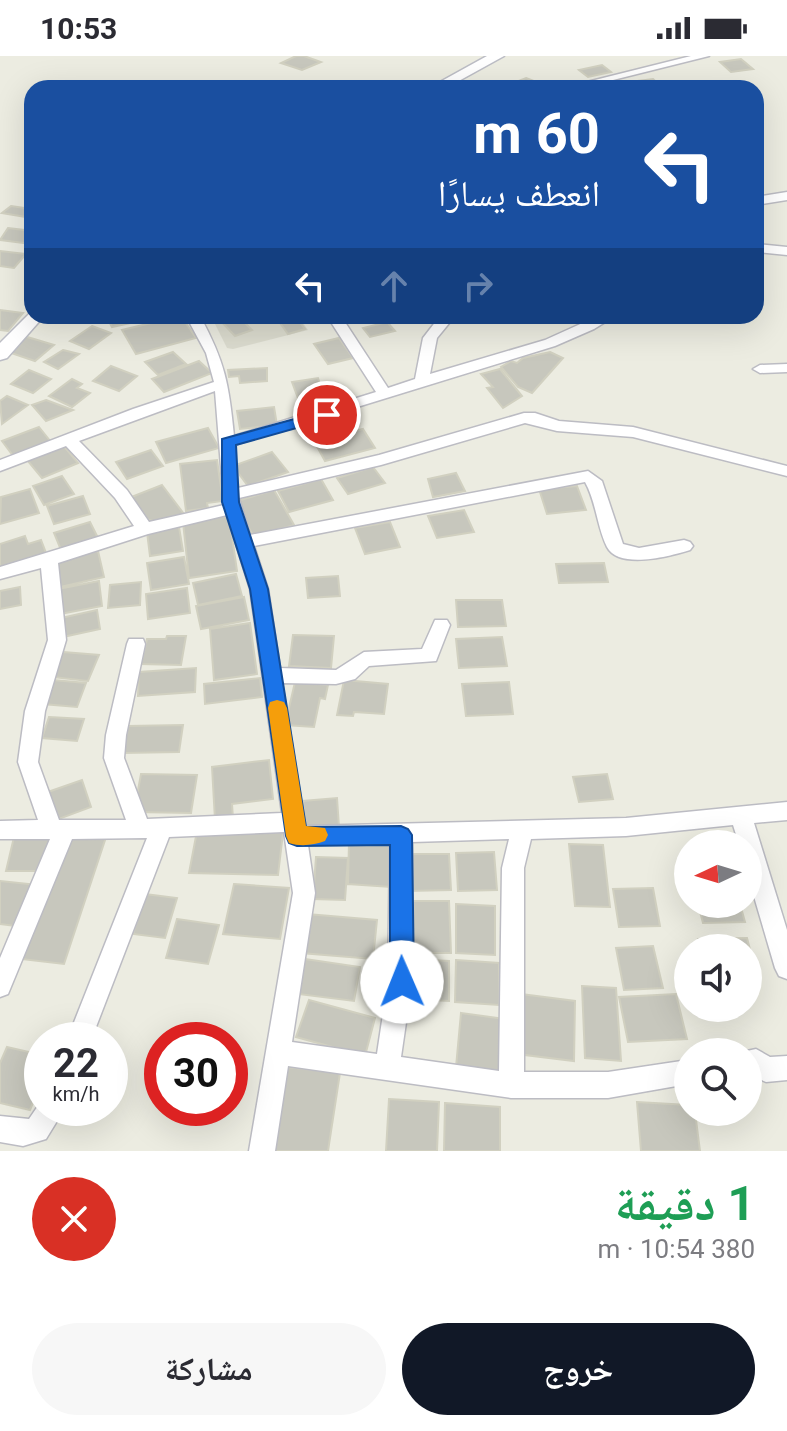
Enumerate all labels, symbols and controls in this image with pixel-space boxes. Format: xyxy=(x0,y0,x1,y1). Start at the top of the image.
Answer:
text: 10:53 xyxy=(40,11,117,46)
text: 60 m xyxy=(473,101,600,167)
icon: left xyxy=(628,112,732,216)
text: انعطف يسارًا xyxy=(438,173,600,215)
icon: left xyxy=(288,264,332,308)
icon: ahead xyxy=(372,264,416,308)
icon: right xyxy=(456,264,500,308)
pin xyxy=(293,381,361,449)
icon: arrive xyxy=(305,393,349,437)
north arrow xyxy=(674,830,762,918)
map controls xyxy=(674,830,762,1126)
button: sound xyxy=(674,934,762,1022)
position arrow xyxy=(360,940,444,1024)
speed limit sign: 30 xyxy=(144,1022,248,1126)
button: search xyxy=(674,1038,762,1126)
text: 22 xyxy=(53,1040,99,1087)
text: km/h xyxy=(53,1082,99,1106)
text: 1 دقيقة xyxy=(615,1175,755,1232)
button: close xyxy=(32,1177,116,1261)
text: 380 m · 10:54 xyxy=(597,1234,755,1264)
button: مشاركة xyxy=(32,1323,386,1415)
button: خروج xyxy=(402,1323,755,1415)

